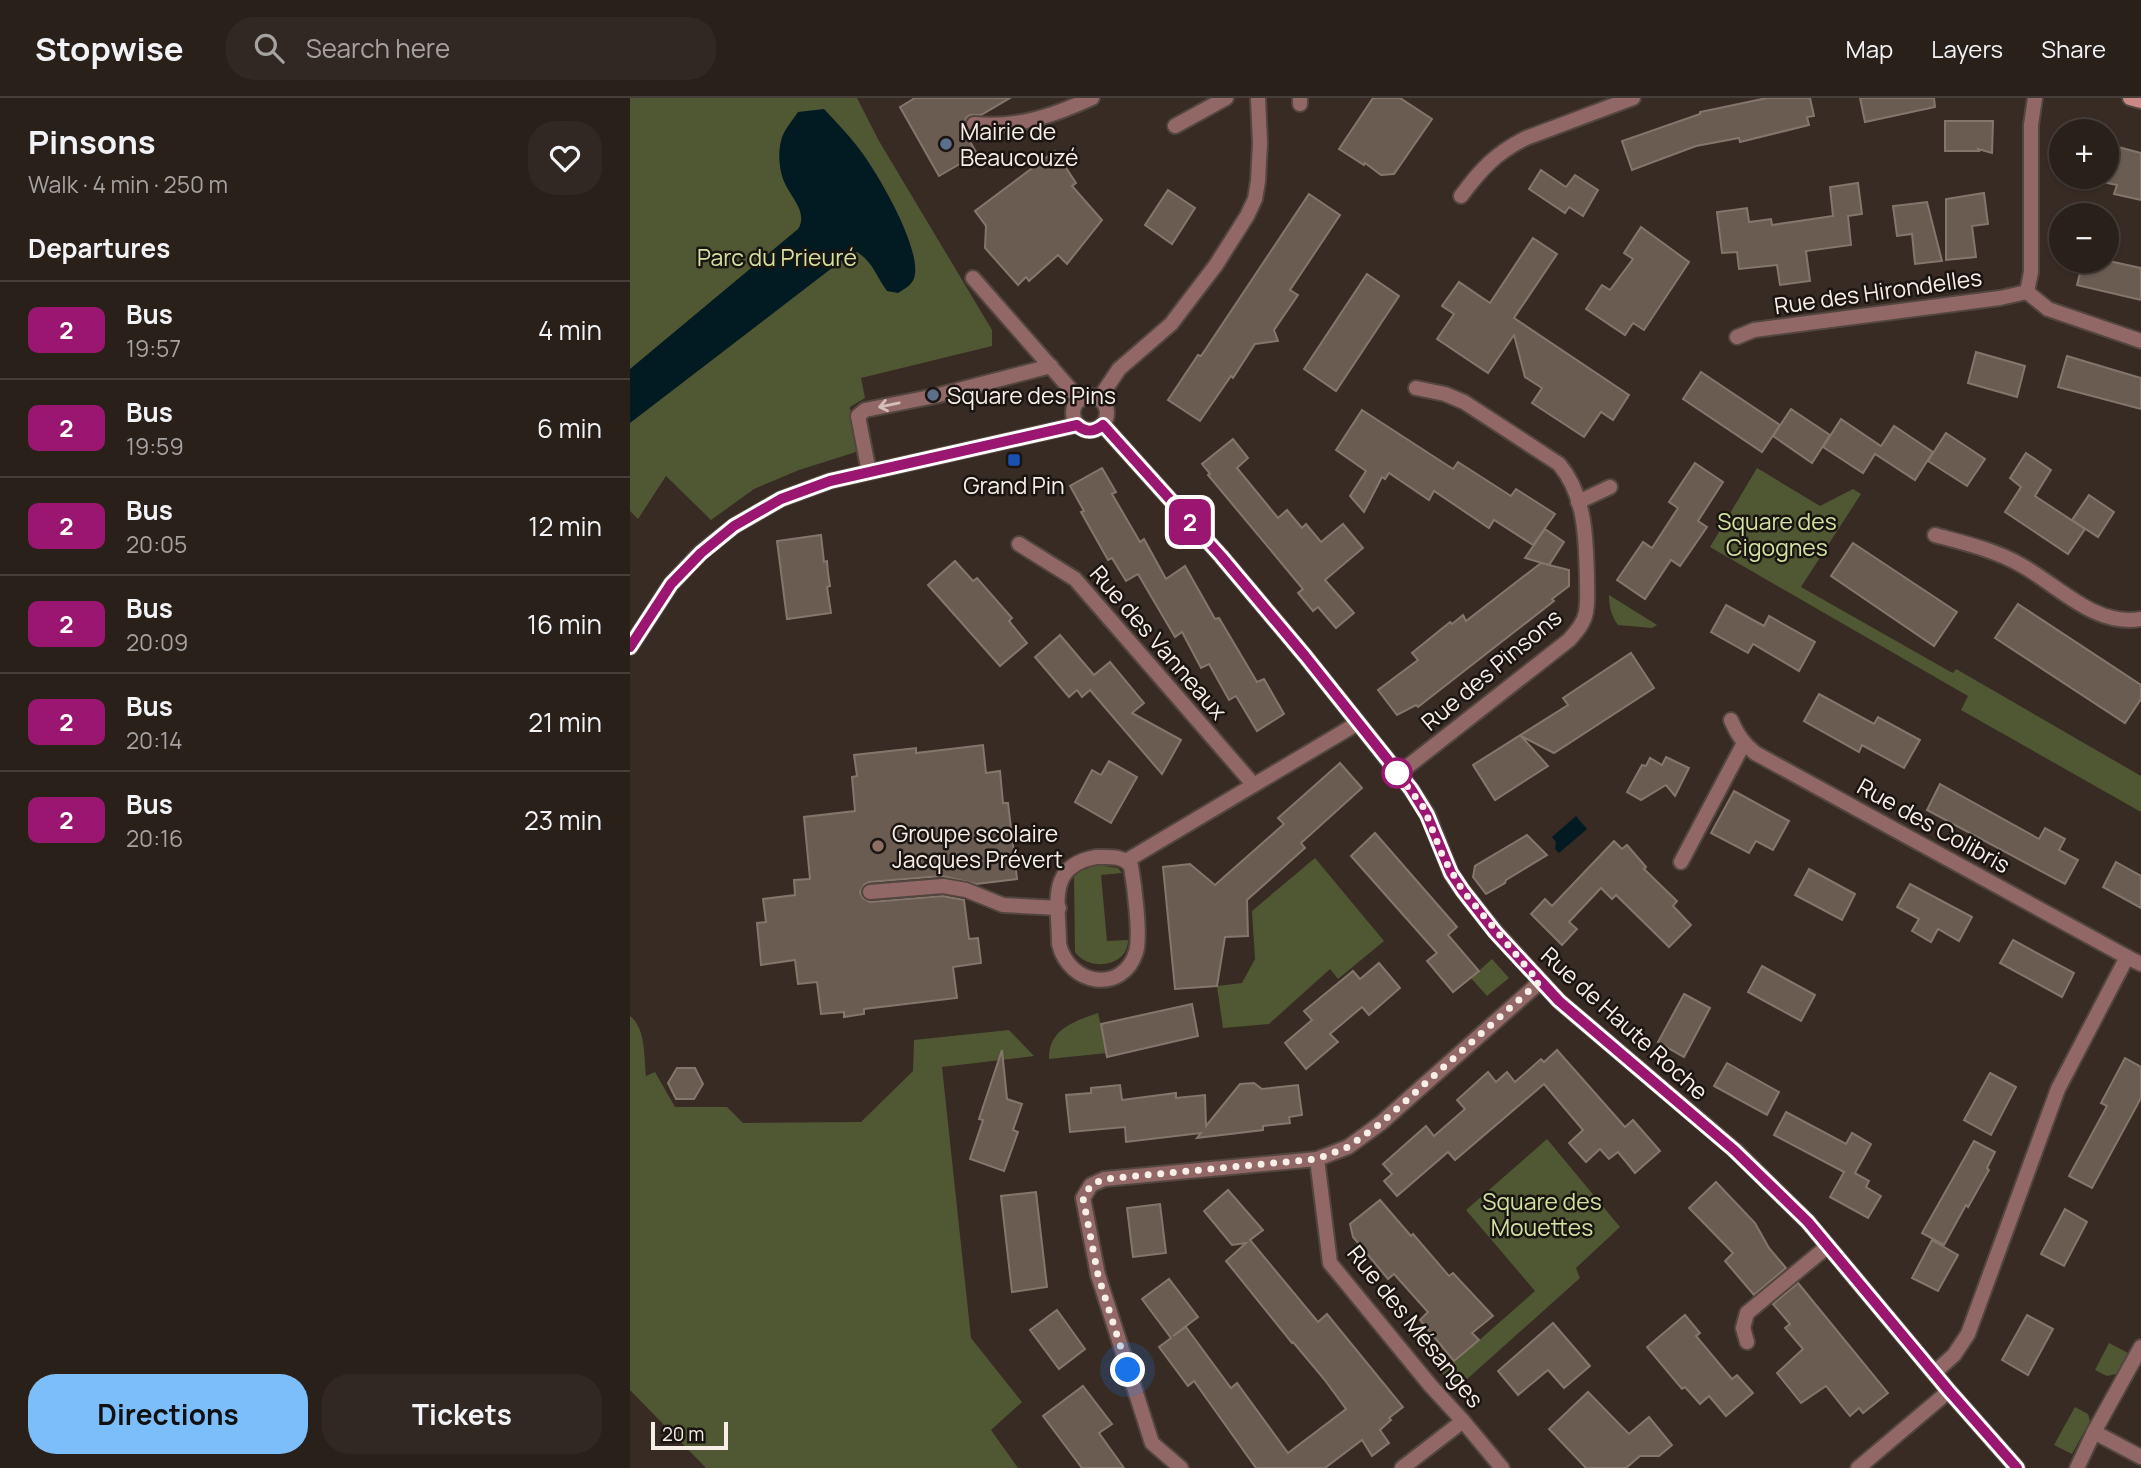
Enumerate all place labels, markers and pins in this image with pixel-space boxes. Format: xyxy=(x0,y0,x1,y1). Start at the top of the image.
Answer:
place label: Mairie de Beaucouzé xyxy=(960,115,1078,173)
marker: Mairie de Beaucouzé xyxy=(938,136,954,152)
place label: Square des Pins xyxy=(947,379,1116,411)
marker: Square des Pins xyxy=(925,387,941,403)
marker: Grand Pin xyxy=(1006,452,1022,468)
place label: Grand Pin xyxy=(963,469,1065,501)
unlabelled marker xyxy=(1382,758,1412,788)
place label: Groupe scolaire Jacques Prévert xyxy=(892,817,1063,875)
marker: Groupe scolaire Jacques Prévert xyxy=(870,838,886,854)

